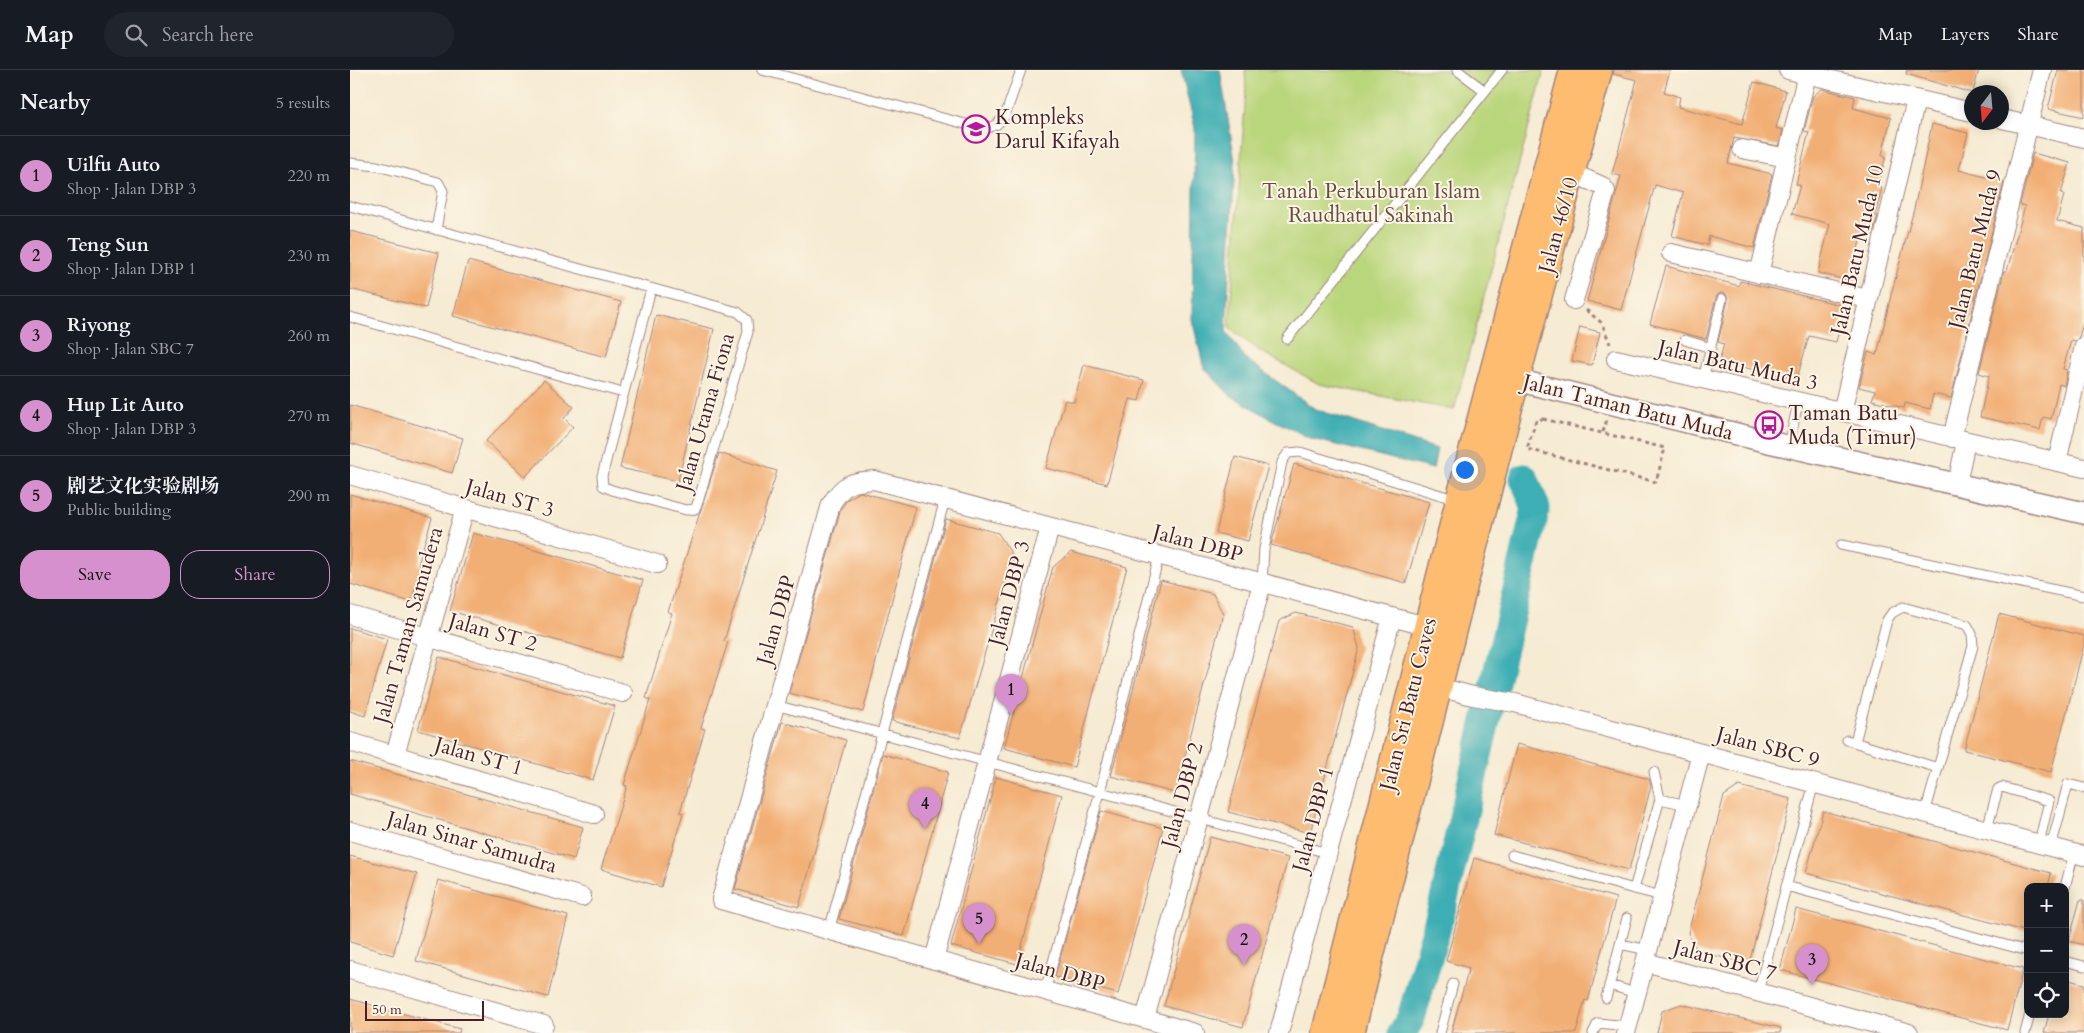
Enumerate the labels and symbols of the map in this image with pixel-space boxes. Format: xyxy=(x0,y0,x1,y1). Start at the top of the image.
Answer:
north arrow xyxy=(1964,85,2009,130)
place label: Kompleks Darul Kifayah xyxy=(995,103,1120,156)
school or university icon: Kompleks Darul Kifayah xyxy=(961,114,991,144)
street label: Jalan Batu Muda 10 xyxy=(1823,162,1891,341)
street label: Jalan Batu Muda 9 xyxy=(1941,166,2009,335)
street label: Jalan 46/10 xyxy=(1531,174,1585,279)
park label: Tanah Perkuburan Islam Raudhatul Sakinah xyxy=(1262,177,1480,230)
street label: Jalan Utama Fiona xyxy=(668,329,742,498)
street label: Jalan Batu Muda 3 xyxy=(1652,332,1821,398)
street label: Jalan Taman Batu Muda xyxy=(1517,367,1736,448)
place label: Taman Batu Muda (Timur) xyxy=(1788,399,1917,452)
bus stop icon: Taman Batu Muda (Timur) xyxy=(1754,410,1784,440)
your location xyxy=(1452,457,1478,483)
street label: Jalan ST 3 xyxy=(459,471,557,525)
street label: Jalan DBP xyxy=(1147,517,1246,569)
street label: Jalan Taman Samudera xyxy=(366,523,450,730)
street label: Jalan DBP 3 xyxy=(981,537,1038,652)
street label: Jalan DBP xyxy=(749,572,803,671)
street label: Jalan ST 2 xyxy=(442,605,541,659)
street label: Jalan Sri Batu Caves xyxy=(1372,615,1444,797)
pin: 1 xyxy=(995,674,1027,715)
street label: Jalan SBC 9 xyxy=(1710,719,1823,775)
street label: Jalan ST 1 xyxy=(428,729,526,783)
street label: Jalan DBP 2 xyxy=(1154,739,1211,854)
street label: Jalan DBP 1 xyxy=(1285,763,1342,878)
pin: 4 xyxy=(909,788,941,829)
street label: Jalan Sinar Samudra xyxy=(381,804,560,881)
pin: 5 xyxy=(963,903,995,944)
pin: 2 xyxy=(1228,924,1260,965)
street label: Jalan SBC 7 xyxy=(1667,932,1780,988)
pin: 3 xyxy=(1796,944,1828,985)
street label: Jalan DBP xyxy=(1009,945,1108,999)
scale bar xyxy=(365,998,484,1021)

